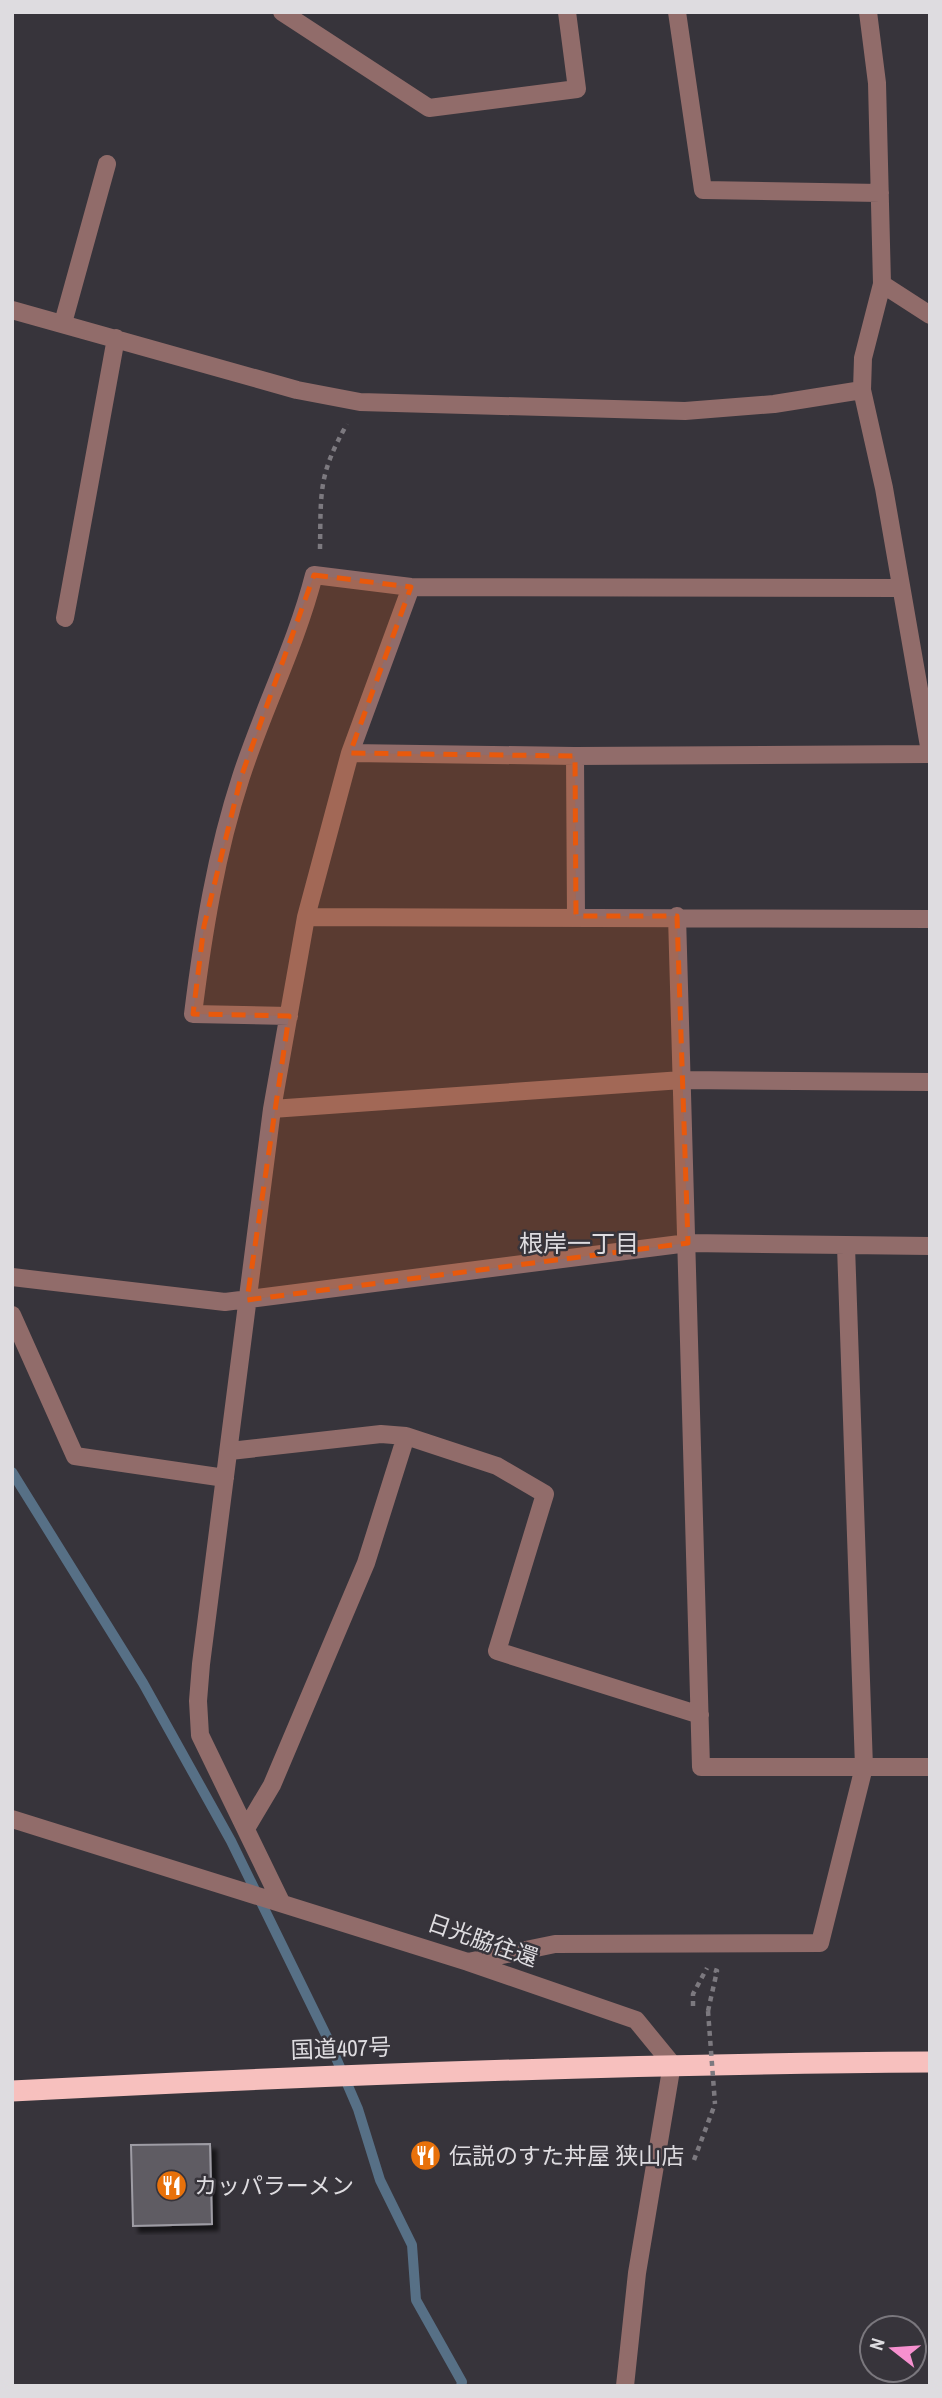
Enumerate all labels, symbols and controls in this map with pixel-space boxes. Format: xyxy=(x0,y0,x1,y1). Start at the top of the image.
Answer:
district label: 根岸一丁目 xyxy=(519,1227,639,1259)
street label: 日光脇往還 xyxy=(424,1907,542,1973)
street label: 国道407号 xyxy=(290,2031,392,2065)
restaurant icon: 伝説のすた丼屋 狭山店 xyxy=(409,2138,443,2172)
place label: 伝説のすた丼屋 狭山店 xyxy=(449,2140,684,2171)
restaurant icon: カッパラーメン xyxy=(154,2168,188,2202)
place label: カッパラーメン xyxy=(194,2170,354,2201)
north arrow xyxy=(858,2314,928,2384)
text: N xyxy=(863,2335,891,2353)

